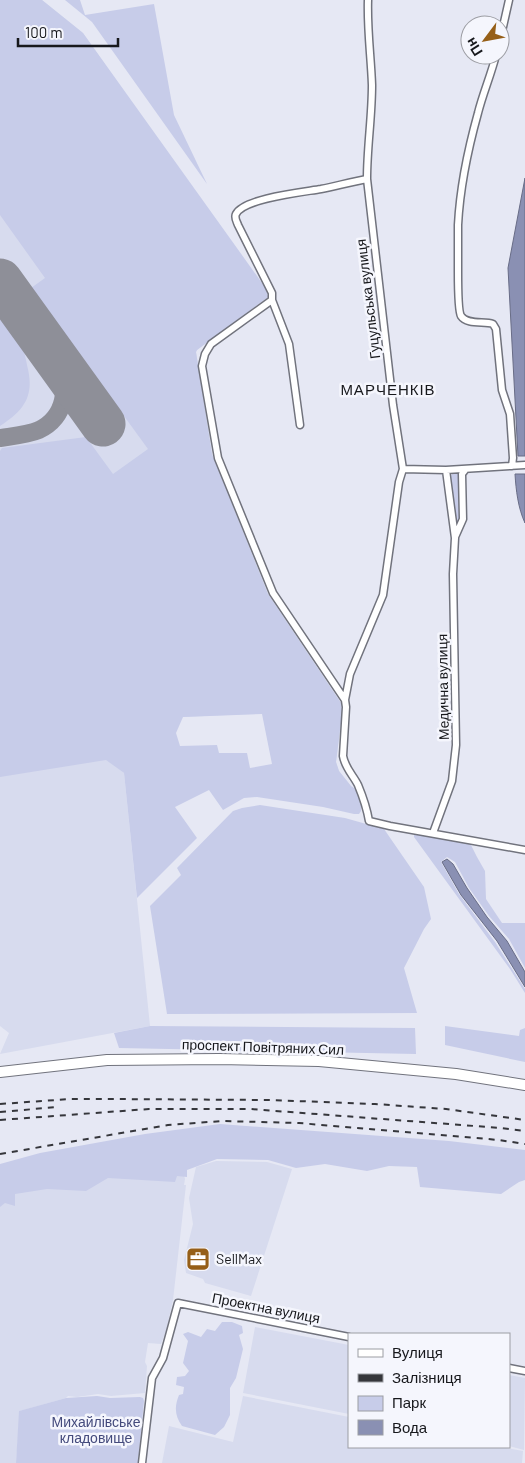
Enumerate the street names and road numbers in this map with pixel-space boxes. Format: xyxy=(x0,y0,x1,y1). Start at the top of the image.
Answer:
street label: Гуцульська вулиця xyxy=(352,238,383,360)
street label: Медична вулиця xyxy=(433,634,452,740)
street label: проспект Повітряних Сил xyxy=(182,1035,345,1058)
street label: Проектна вулиця xyxy=(211,1289,322,1326)

